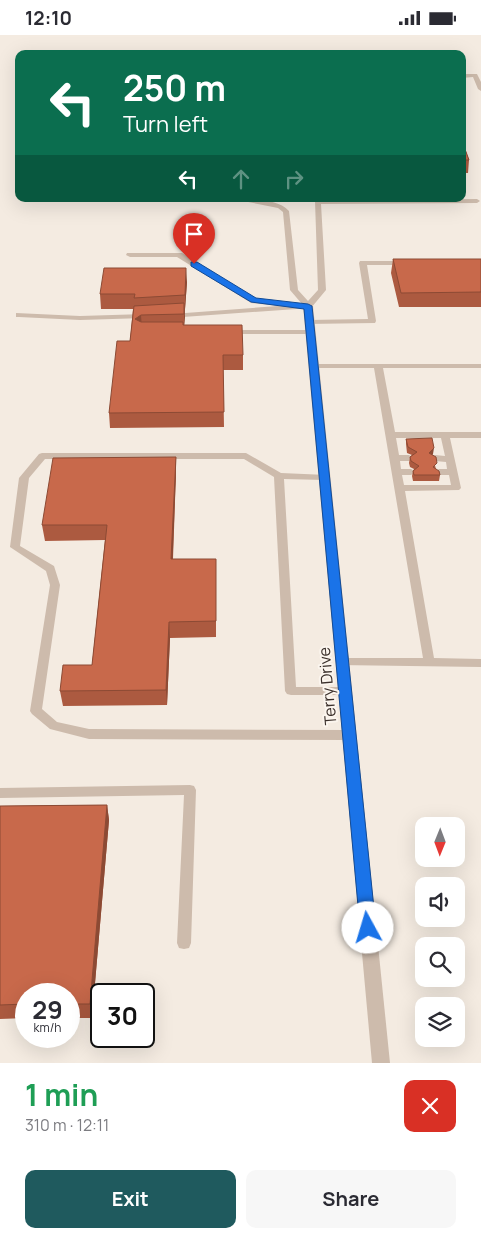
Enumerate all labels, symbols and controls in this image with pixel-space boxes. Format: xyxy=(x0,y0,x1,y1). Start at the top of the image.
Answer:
text: 12:10 xyxy=(25,5,72,31)
text: 250 m xyxy=(123,64,226,112)
icon: left xyxy=(40,70,105,135)
text: Turn left xyxy=(123,109,208,139)
icon: left xyxy=(174,165,202,193)
icon: ahead xyxy=(227,165,255,193)
icon: right xyxy=(280,165,308,193)
pin xyxy=(173,213,215,264)
icon: arrive xyxy=(180,220,208,248)
street label: Terry Drive xyxy=(313,646,341,726)
north arrow xyxy=(415,817,465,867)
map controls xyxy=(415,817,465,1047)
button: sound xyxy=(415,877,465,927)
position arrow xyxy=(341,901,393,953)
button: search xyxy=(415,937,465,987)
speed limit sign: 30 xyxy=(90,983,155,1048)
text: 29 xyxy=(32,992,63,1027)
button: layers xyxy=(415,997,465,1047)
text: km/h xyxy=(34,1019,61,1036)
text: 1 min xyxy=(25,1074,98,1115)
button: close xyxy=(404,1080,456,1132)
text: 310 m · 12:11 xyxy=(25,1114,109,1136)
button: Exit xyxy=(25,1170,236,1228)
button: Share xyxy=(246,1170,456,1228)

